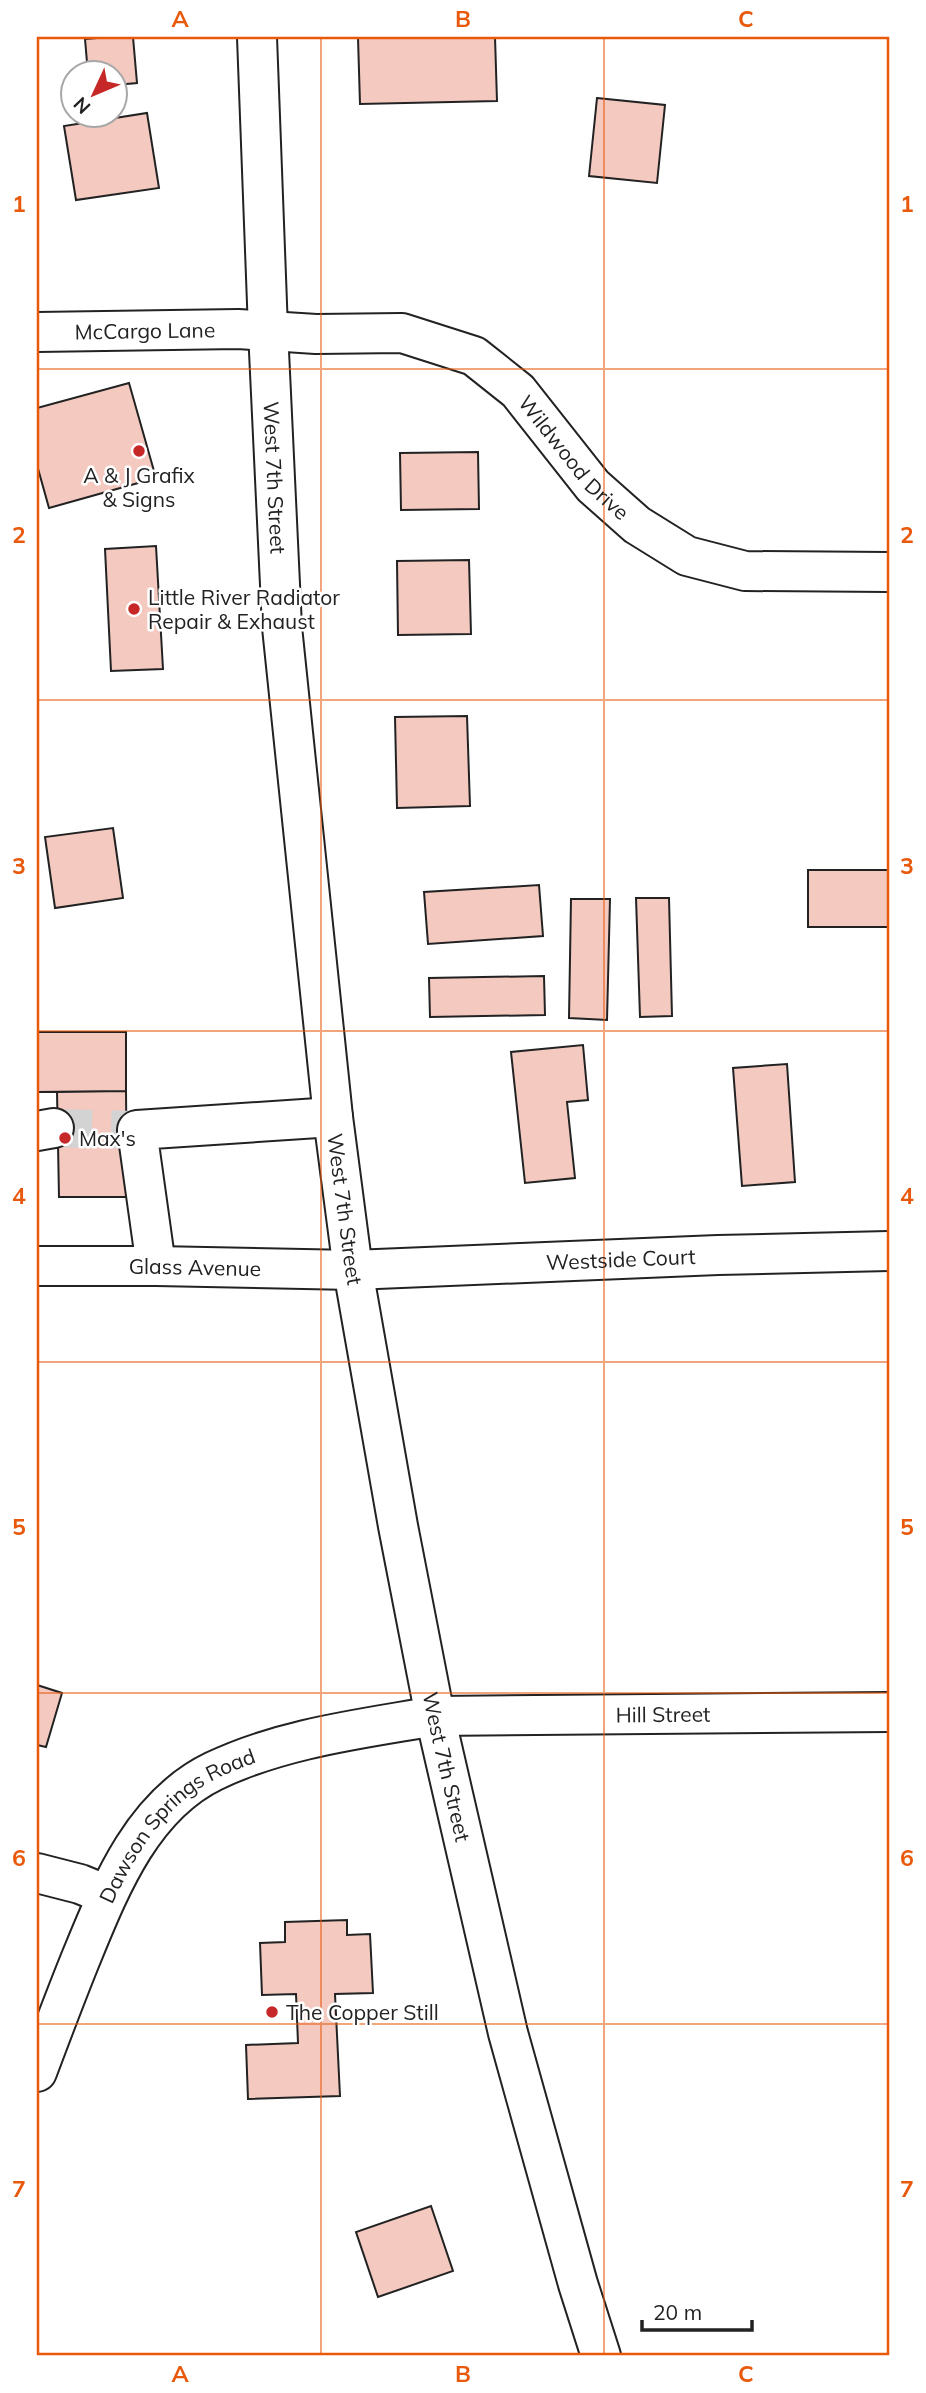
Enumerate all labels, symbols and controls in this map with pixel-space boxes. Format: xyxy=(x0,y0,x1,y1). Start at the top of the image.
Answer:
text: A xyxy=(171,4,189,33)
text: B xyxy=(455,4,471,33)
text: C xyxy=(738,4,754,33)
north arrow xyxy=(60,60,130,130)
text: N xyxy=(68,92,95,119)
text: 1 xyxy=(12,189,26,218)
text: 1 xyxy=(900,189,914,218)
street label: McCargo Lane xyxy=(75,316,215,344)
street label: Wildwood Drive xyxy=(513,390,635,525)
street label: West 7th Street xyxy=(258,401,292,554)
marker: A & J Grafix & Signs xyxy=(131,443,147,459)
place label: A & J Grafix & Signs xyxy=(83,462,195,512)
text: 2 xyxy=(12,520,26,549)
text: 2 xyxy=(900,520,914,549)
place label: Little River Radiator Repair & Exhaust xyxy=(148,584,340,634)
marker: Little River Radiator Repair & Exhaust xyxy=(126,601,142,617)
text: 3 xyxy=(12,851,26,880)
text: 3 xyxy=(900,851,914,880)
place label: Max's xyxy=(79,1125,136,1151)
marker: Max's xyxy=(57,1130,73,1146)
street label: West 7th Street xyxy=(322,1132,368,1287)
text: 4 xyxy=(12,1181,26,1210)
text: 4 xyxy=(900,1181,914,1210)
street label: Westside Court xyxy=(546,1243,696,1275)
street label: Glass Avenue xyxy=(129,1253,261,1281)
text: 5 xyxy=(12,1512,26,1541)
text: 5 xyxy=(900,1512,914,1541)
street label: West 7th Street xyxy=(418,1690,476,1844)
street label: Hill Street xyxy=(616,1701,710,1727)
street label: Dawson Springs Road xyxy=(93,1742,259,1907)
text: 6 xyxy=(12,1843,26,1872)
text: 6 xyxy=(900,1843,914,1872)
place label: The Copper Still xyxy=(286,1999,439,2025)
marker: The Copper Still xyxy=(264,2004,280,2020)
text: 7 xyxy=(12,2174,26,2203)
text: 7 xyxy=(900,2174,914,2203)
scale bar xyxy=(642,2288,753,2332)
text: 20 m xyxy=(653,2299,702,2325)
text: A xyxy=(171,2359,189,2388)
text: B xyxy=(455,2359,471,2388)
text: C xyxy=(738,2359,754,2388)

